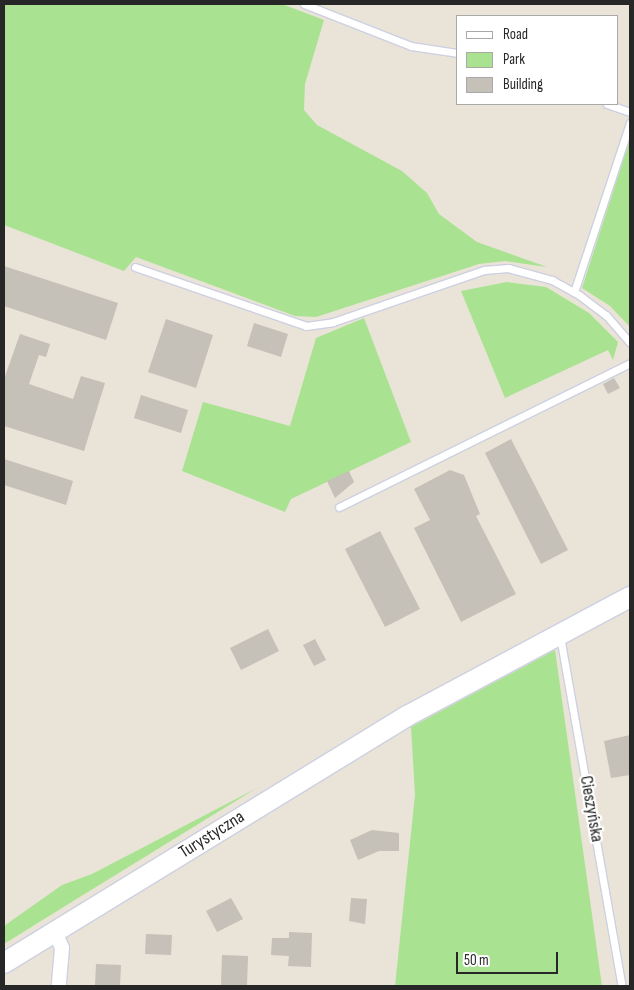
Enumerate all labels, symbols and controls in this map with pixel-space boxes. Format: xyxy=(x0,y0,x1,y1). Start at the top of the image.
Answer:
legend xyxy=(456,15,619,105)
text: Road xyxy=(503,25,528,44)
text: Park xyxy=(503,50,525,69)
text: Building xyxy=(503,75,543,94)
street label: Cieszyńska xyxy=(575,774,607,844)
street label: Turystyczna xyxy=(175,807,249,863)
scale bar xyxy=(459,942,562,974)
text: 50 m xyxy=(464,951,489,970)

